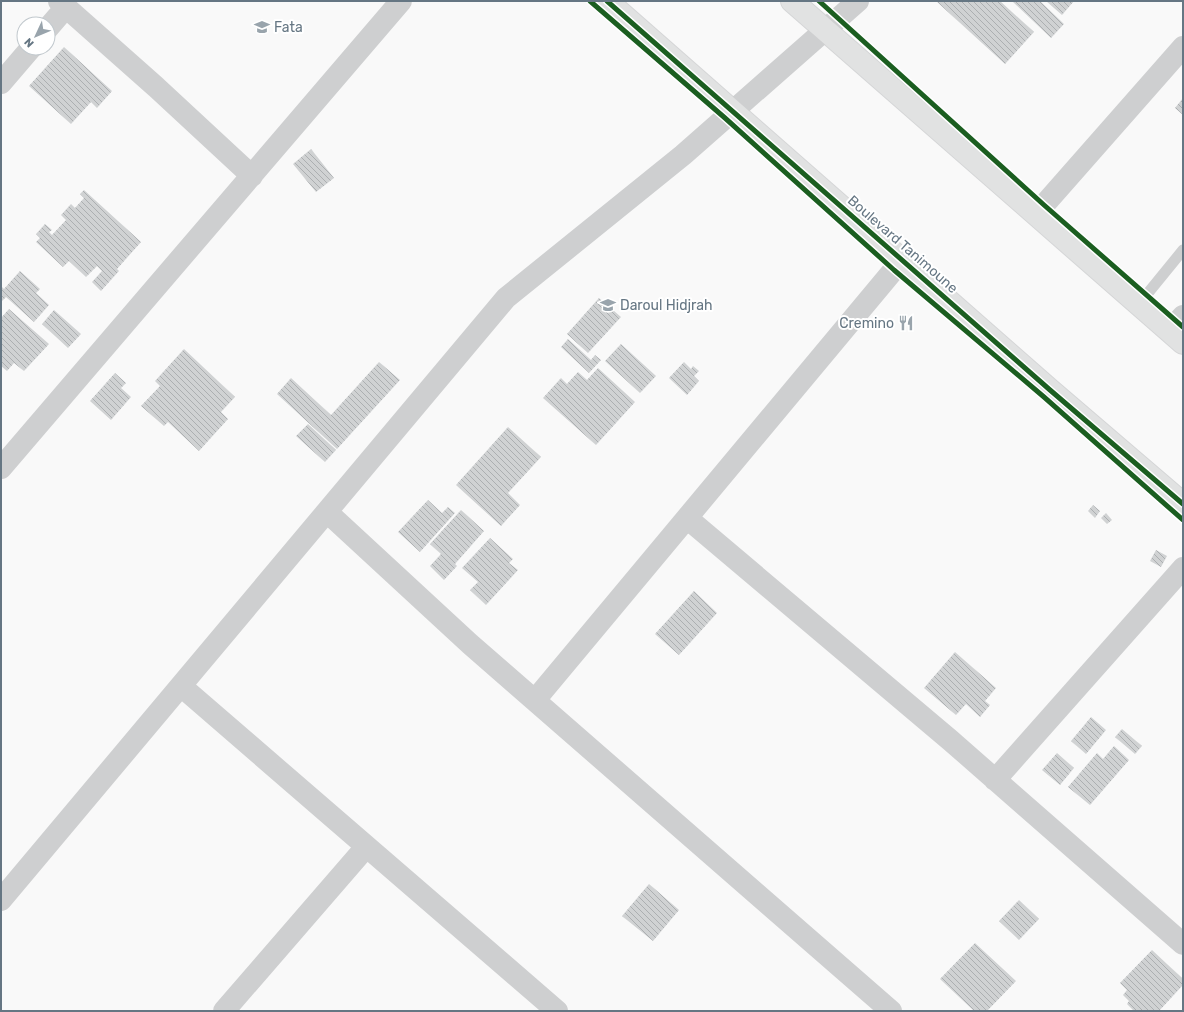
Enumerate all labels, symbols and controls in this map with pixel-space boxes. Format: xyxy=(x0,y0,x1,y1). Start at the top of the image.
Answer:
north arrow xyxy=(16,16,56,56)
school or university icon: Fata xyxy=(253,18,271,36)
place label: Fata xyxy=(274,19,303,36)
text: N xyxy=(22,35,37,50)
street label: Boulevard Tanimoune xyxy=(844,192,961,297)
school or university icon: Daroul Hidjrah xyxy=(599,296,617,314)
place label: Daroul Hidjrah xyxy=(620,297,713,314)
restaurant icon: Cremino xyxy=(897,314,915,332)
place label: Cremino xyxy=(839,315,894,332)

